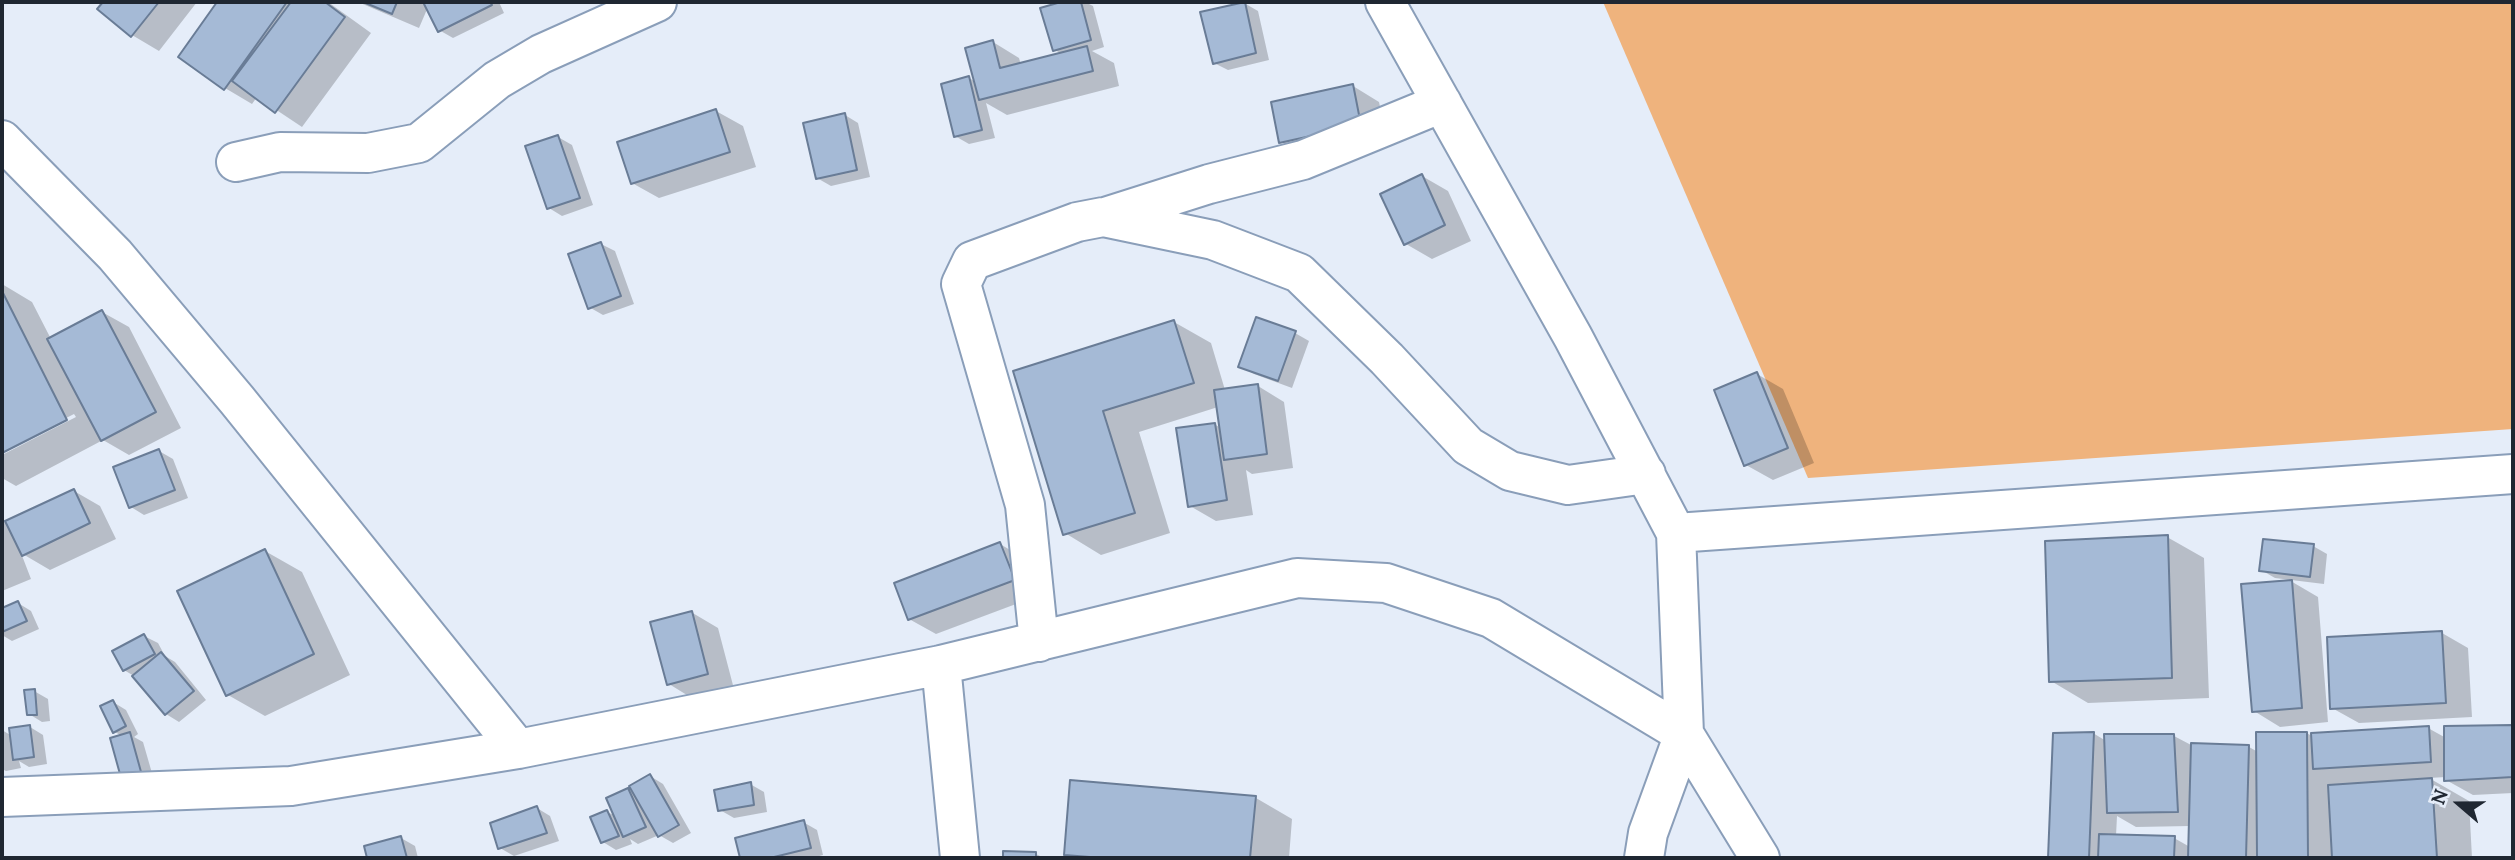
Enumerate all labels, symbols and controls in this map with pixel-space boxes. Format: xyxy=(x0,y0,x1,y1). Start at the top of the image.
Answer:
north arrow xyxy=(2424,769,2494,839)
text: N xyxy=(2425,786,2453,808)

